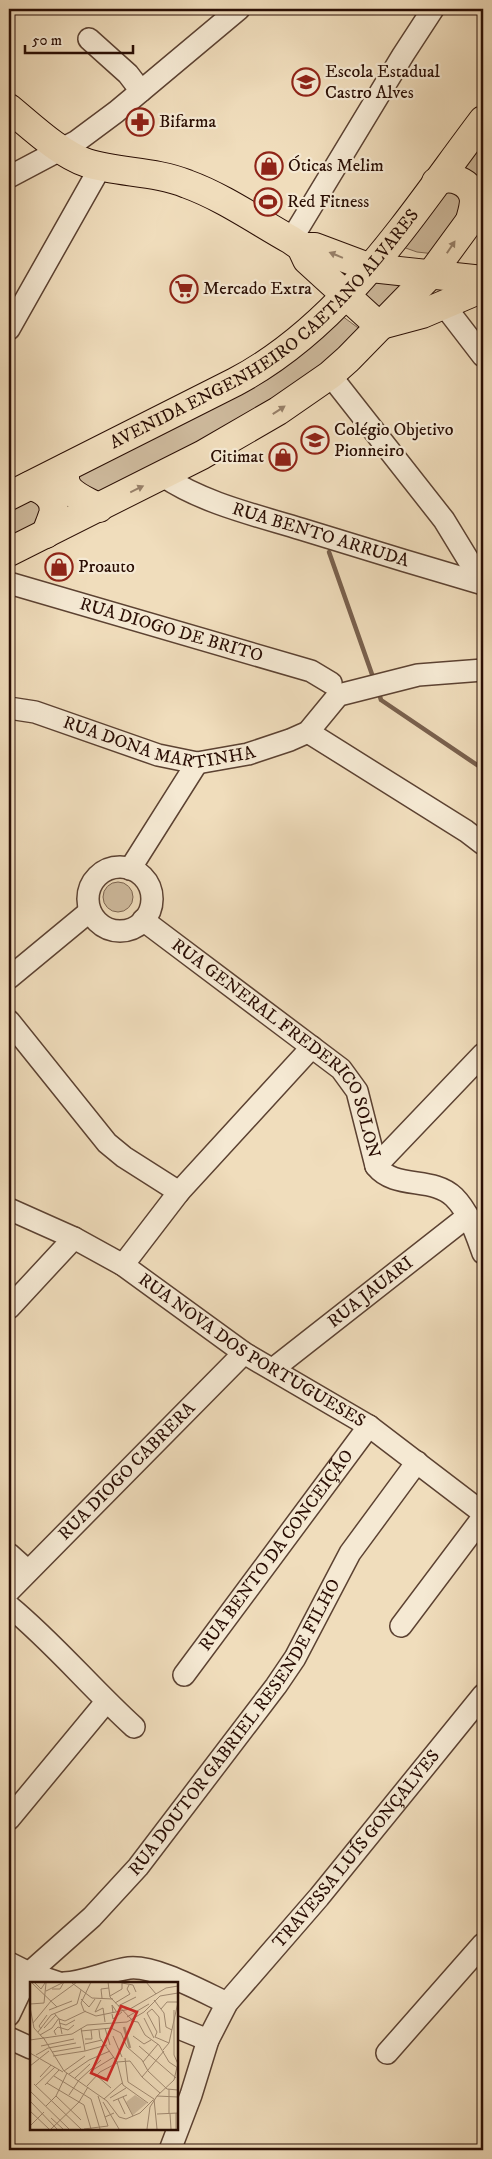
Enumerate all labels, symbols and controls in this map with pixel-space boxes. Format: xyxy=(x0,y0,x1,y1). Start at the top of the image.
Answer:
scale bar xyxy=(25,22,132,54)
text: 50 m xyxy=(32,31,62,50)
place label: Escola Estadual Castro Alves xyxy=(325,61,441,104)
school or university icon: Escola Estadual Castro Alves xyxy=(291,67,321,97)
pharmacy icon: Bifarma xyxy=(125,107,155,137)
place label: Bifarma xyxy=(159,111,217,133)
shop icon: Óticas Melim xyxy=(254,151,284,181)
place label: Óticas Melim xyxy=(288,155,384,177)
sports icon: Red Fitness xyxy=(253,187,283,217)
place label: Red Fitness xyxy=(287,191,369,213)
street label: AVENIDA ENGENHEIRO CAETANO ALVARES xyxy=(106,205,424,454)
one-way arrow xyxy=(446,240,456,254)
one-way arrow xyxy=(328,251,343,259)
supermarket icon: Mercado Extra xyxy=(169,274,199,304)
place label: Mercado Extra xyxy=(203,278,312,300)
one-way arrow xyxy=(272,406,285,415)
place label: Colégio Objetivo Pionneiro xyxy=(334,419,454,462)
school or university icon: Colégio Objetivo Pionneiro xyxy=(300,425,330,455)
shop icon: Citimat xyxy=(268,442,298,472)
place label: Citimat xyxy=(210,446,264,468)
one-way arrow xyxy=(129,485,144,493)
street label: RUA BENTO ARRUDA xyxy=(230,498,412,572)
shop icon: Proauto xyxy=(44,552,74,582)
place label: Proauto xyxy=(78,556,135,578)
street label: RUA DIOGO DE BRITO xyxy=(77,593,265,667)
street label: RUA DONA MARTINHA xyxy=(60,712,259,774)
street label: RUA GENERAL FREDERICO SOLON xyxy=(167,934,385,1161)
street label: RUA JAUARI xyxy=(323,1252,418,1333)
street label: RUA NOVA DOS PORTUGUESES xyxy=(134,1269,369,1432)
street label: RUA DIOGO CABRERA xyxy=(54,1397,201,1545)
street label: RUA BENTO DA CONCEIÇÃO xyxy=(194,1446,358,1656)
street label: RUA DOUTOR GABRIEL RESENDE FILHO xyxy=(124,1575,345,1881)
street label: TRAVESSA LUÍS GONÇALVES xyxy=(268,1746,445,1953)
inset map xyxy=(30,1982,178,2129)

